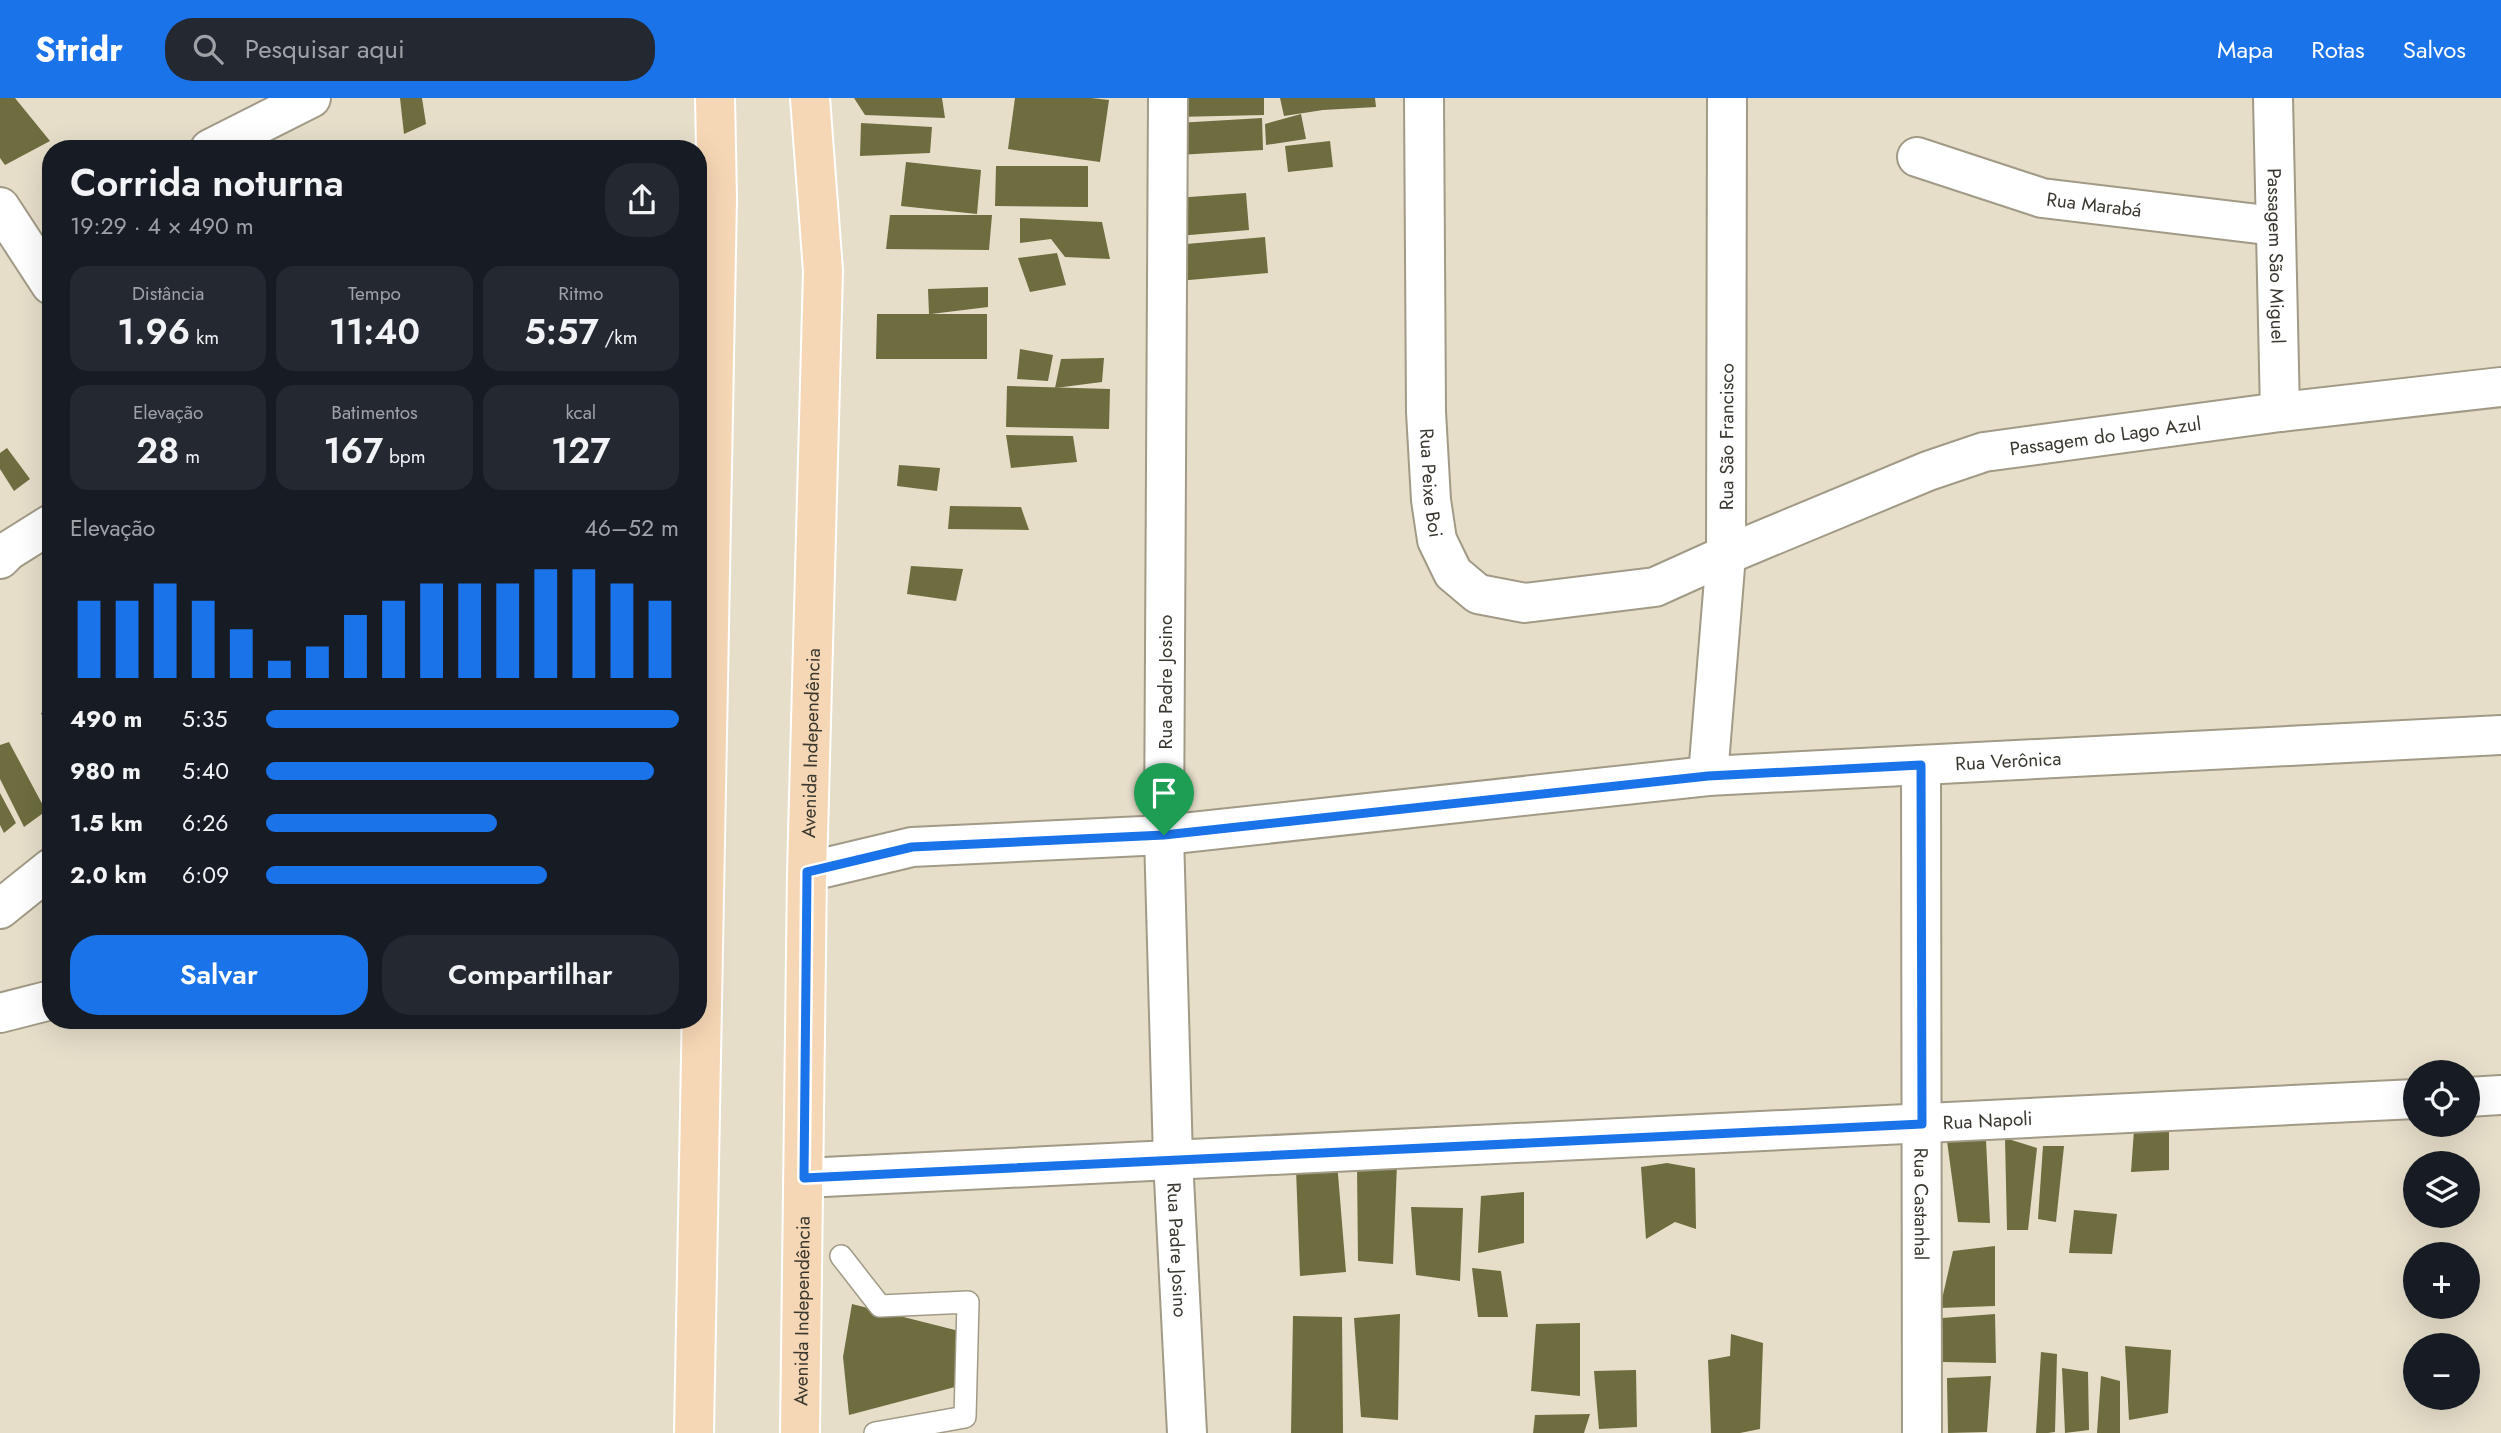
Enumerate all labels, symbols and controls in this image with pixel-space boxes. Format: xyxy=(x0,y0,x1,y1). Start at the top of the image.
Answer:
search box xyxy=(165,18,655,81)
text: Stridr xyxy=(35,26,123,73)
icon: search xyxy=(189,30,227,68)
text: Pesquisar aqui xyxy=(245,30,405,68)
text: Mapa xyxy=(2217,32,2273,67)
text: Rotas xyxy=(2311,32,2365,67)
text: Salvos xyxy=(2403,32,2466,67)
text: Corrida noturna xyxy=(70,155,344,210)
button: share xyxy=(605,163,679,237)
street label: Passagem São Miguel xyxy=(2261,168,2292,344)
street label: Rua Marabá xyxy=(2045,185,2143,223)
text: 19:29 · 4 × 490 m xyxy=(70,209,254,243)
text: Distância xyxy=(132,280,204,307)
text: Tempo xyxy=(348,280,401,307)
text: Ritmo xyxy=(558,280,603,307)
text: 1.96 xyxy=(117,307,190,357)
text: 11:40 xyxy=(329,307,420,357)
text: 5:57 xyxy=(524,307,599,357)
text: km xyxy=(190,324,219,351)
text: /km xyxy=(599,324,638,351)
street label: Rua São Francisco xyxy=(1713,363,1740,510)
text: Elevação xyxy=(133,399,203,426)
text: Batimentos xyxy=(331,399,418,426)
text: kcal xyxy=(565,399,596,426)
street label: Passagem do Lago Azul xyxy=(2008,409,2203,462)
text: 28 xyxy=(136,426,179,476)
text: 167 xyxy=(323,426,383,476)
text: 127 xyxy=(551,426,611,476)
street label: Rua Peixe Boi xyxy=(1413,428,1450,539)
text: m xyxy=(179,443,200,470)
text: bpm xyxy=(383,443,426,470)
text: Elevação xyxy=(70,511,155,545)
text: 46–52 m xyxy=(584,511,679,545)
street label: Rua Padre Josino xyxy=(1152,615,1179,749)
street label: Avenida Independência xyxy=(794,648,826,838)
text: 490 m xyxy=(70,702,142,736)
text: 5:35 xyxy=(182,702,227,736)
street label: Rua Verônica xyxy=(1955,744,2062,777)
text: 980 m xyxy=(70,754,141,788)
text: 5:40 xyxy=(182,754,229,788)
pin xyxy=(1134,763,1194,835)
icon: arrive xyxy=(1145,774,1183,812)
text: 1.5 km xyxy=(70,806,143,840)
text: 6:26 xyxy=(182,806,228,840)
text: 2.0 km xyxy=(70,858,147,892)
text: 6:09 xyxy=(182,858,229,892)
button: Salvar xyxy=(70,935,368,1015)
button: Compartilhar xyxy=(382,935,679,1015)
map controls xyxy=(2403,1060,2480,1410)
button: locate xyxy=(2403,1060,2480,1137)
street label: Rua Napoli xyxy=(1942,1104,2033,1136)
street label: Rua Castanhal xyxy=(1908,1148,1935,1260)
button: layers xyxy=(2403,1151,2480,1228)
street label: Rua Padre Josino xyxy=(1161,1182,1195,1318)
street label: Avenida Independência xyxy=(787,1216,816,1406)
button: + xyxy=(2403,1242,2480,1319)
button: − xyxy=(2403,1333,2480,1410)

